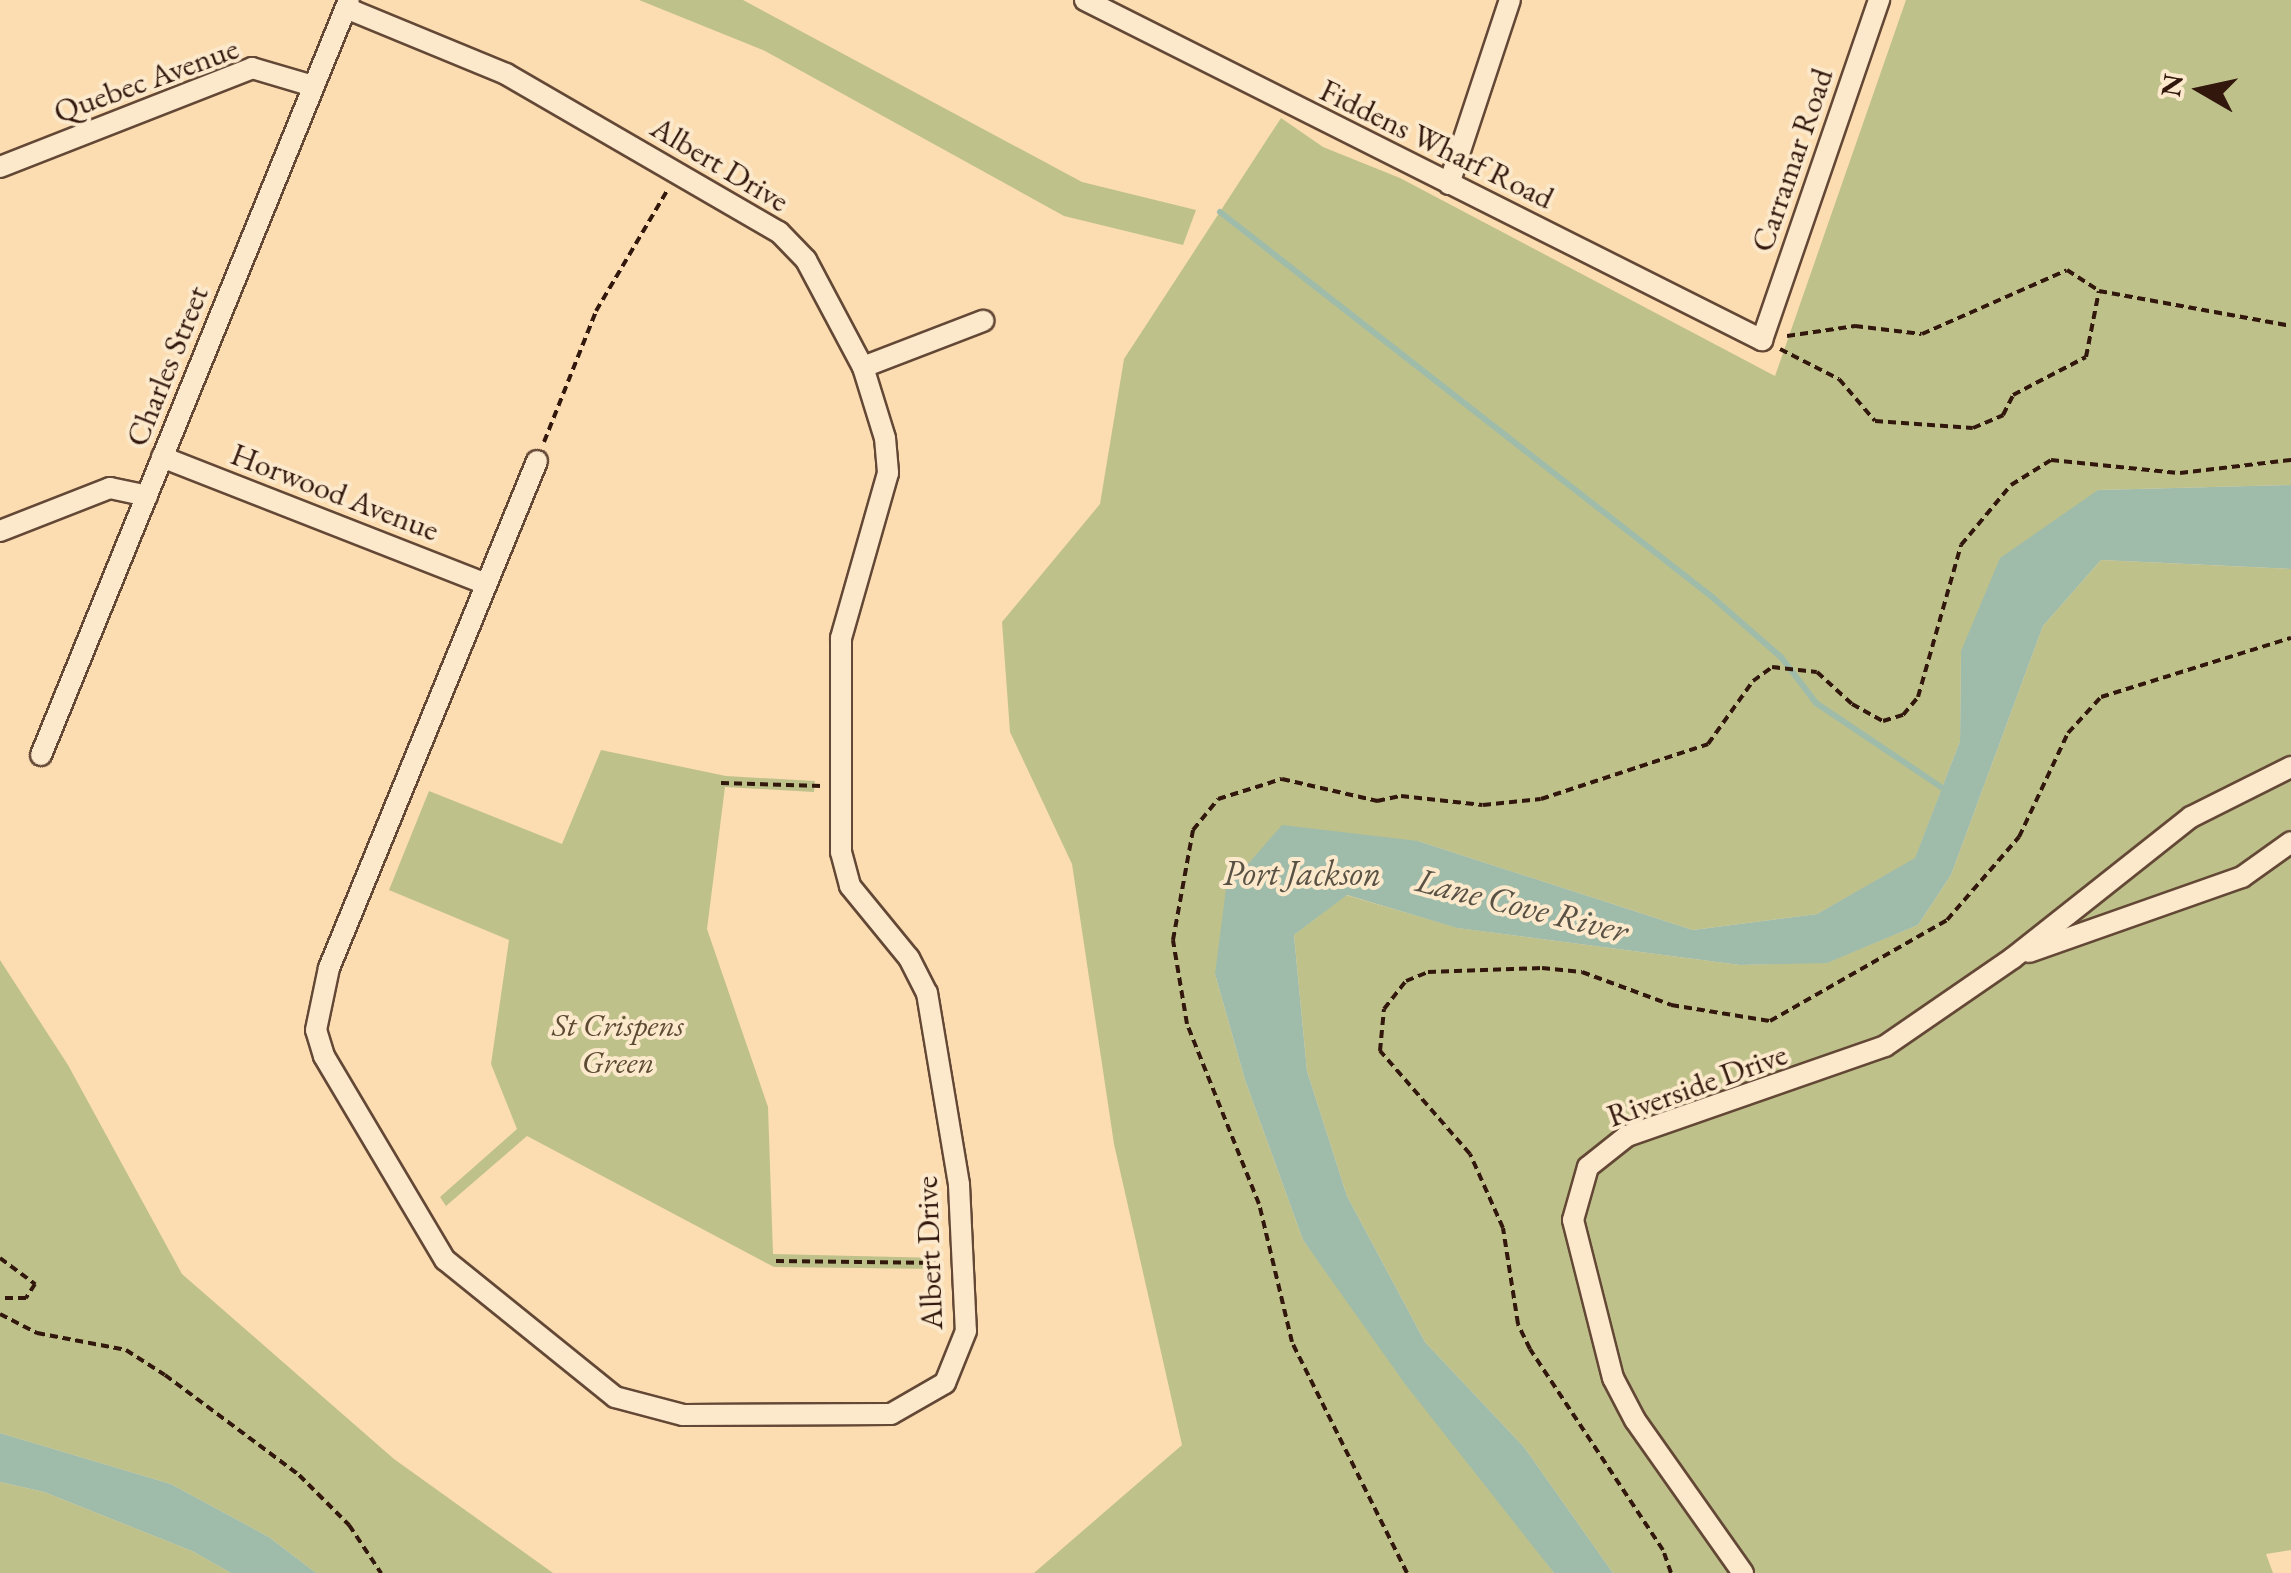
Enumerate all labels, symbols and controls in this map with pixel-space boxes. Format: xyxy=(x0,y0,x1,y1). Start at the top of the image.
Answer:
street label: Quebec Avenue xyxy=(48,29,244,131)
north arrow xyxy=(2151,40,2251,140)
street label: Carramar Road xyxy=(1743,63,1841,257)
street label: Fiddens Wharf Road xyxy=(1314,71,1560,217)
text: N xyxy=(2152,71,2191,99)
street label: Albert Drive xyxy=(644,108,796,220)
street label: Charles Street xyxy=(117,280,217,452)
street label: Horwood Avenue xyxy=(226,435,444,549)
water label: Port Jackson xyxy=(1223,852,1381,894)
water label: Lane Cove River xyxy=(1412,858,1632,952)
park label: St Crispens Green xyxy=(552,1007,684,1082)
street label: Riverside Drive xyxy=(1602,1035,1792,1135)
street label: Albert Drive xyxy=(907,1175,951,1331)

